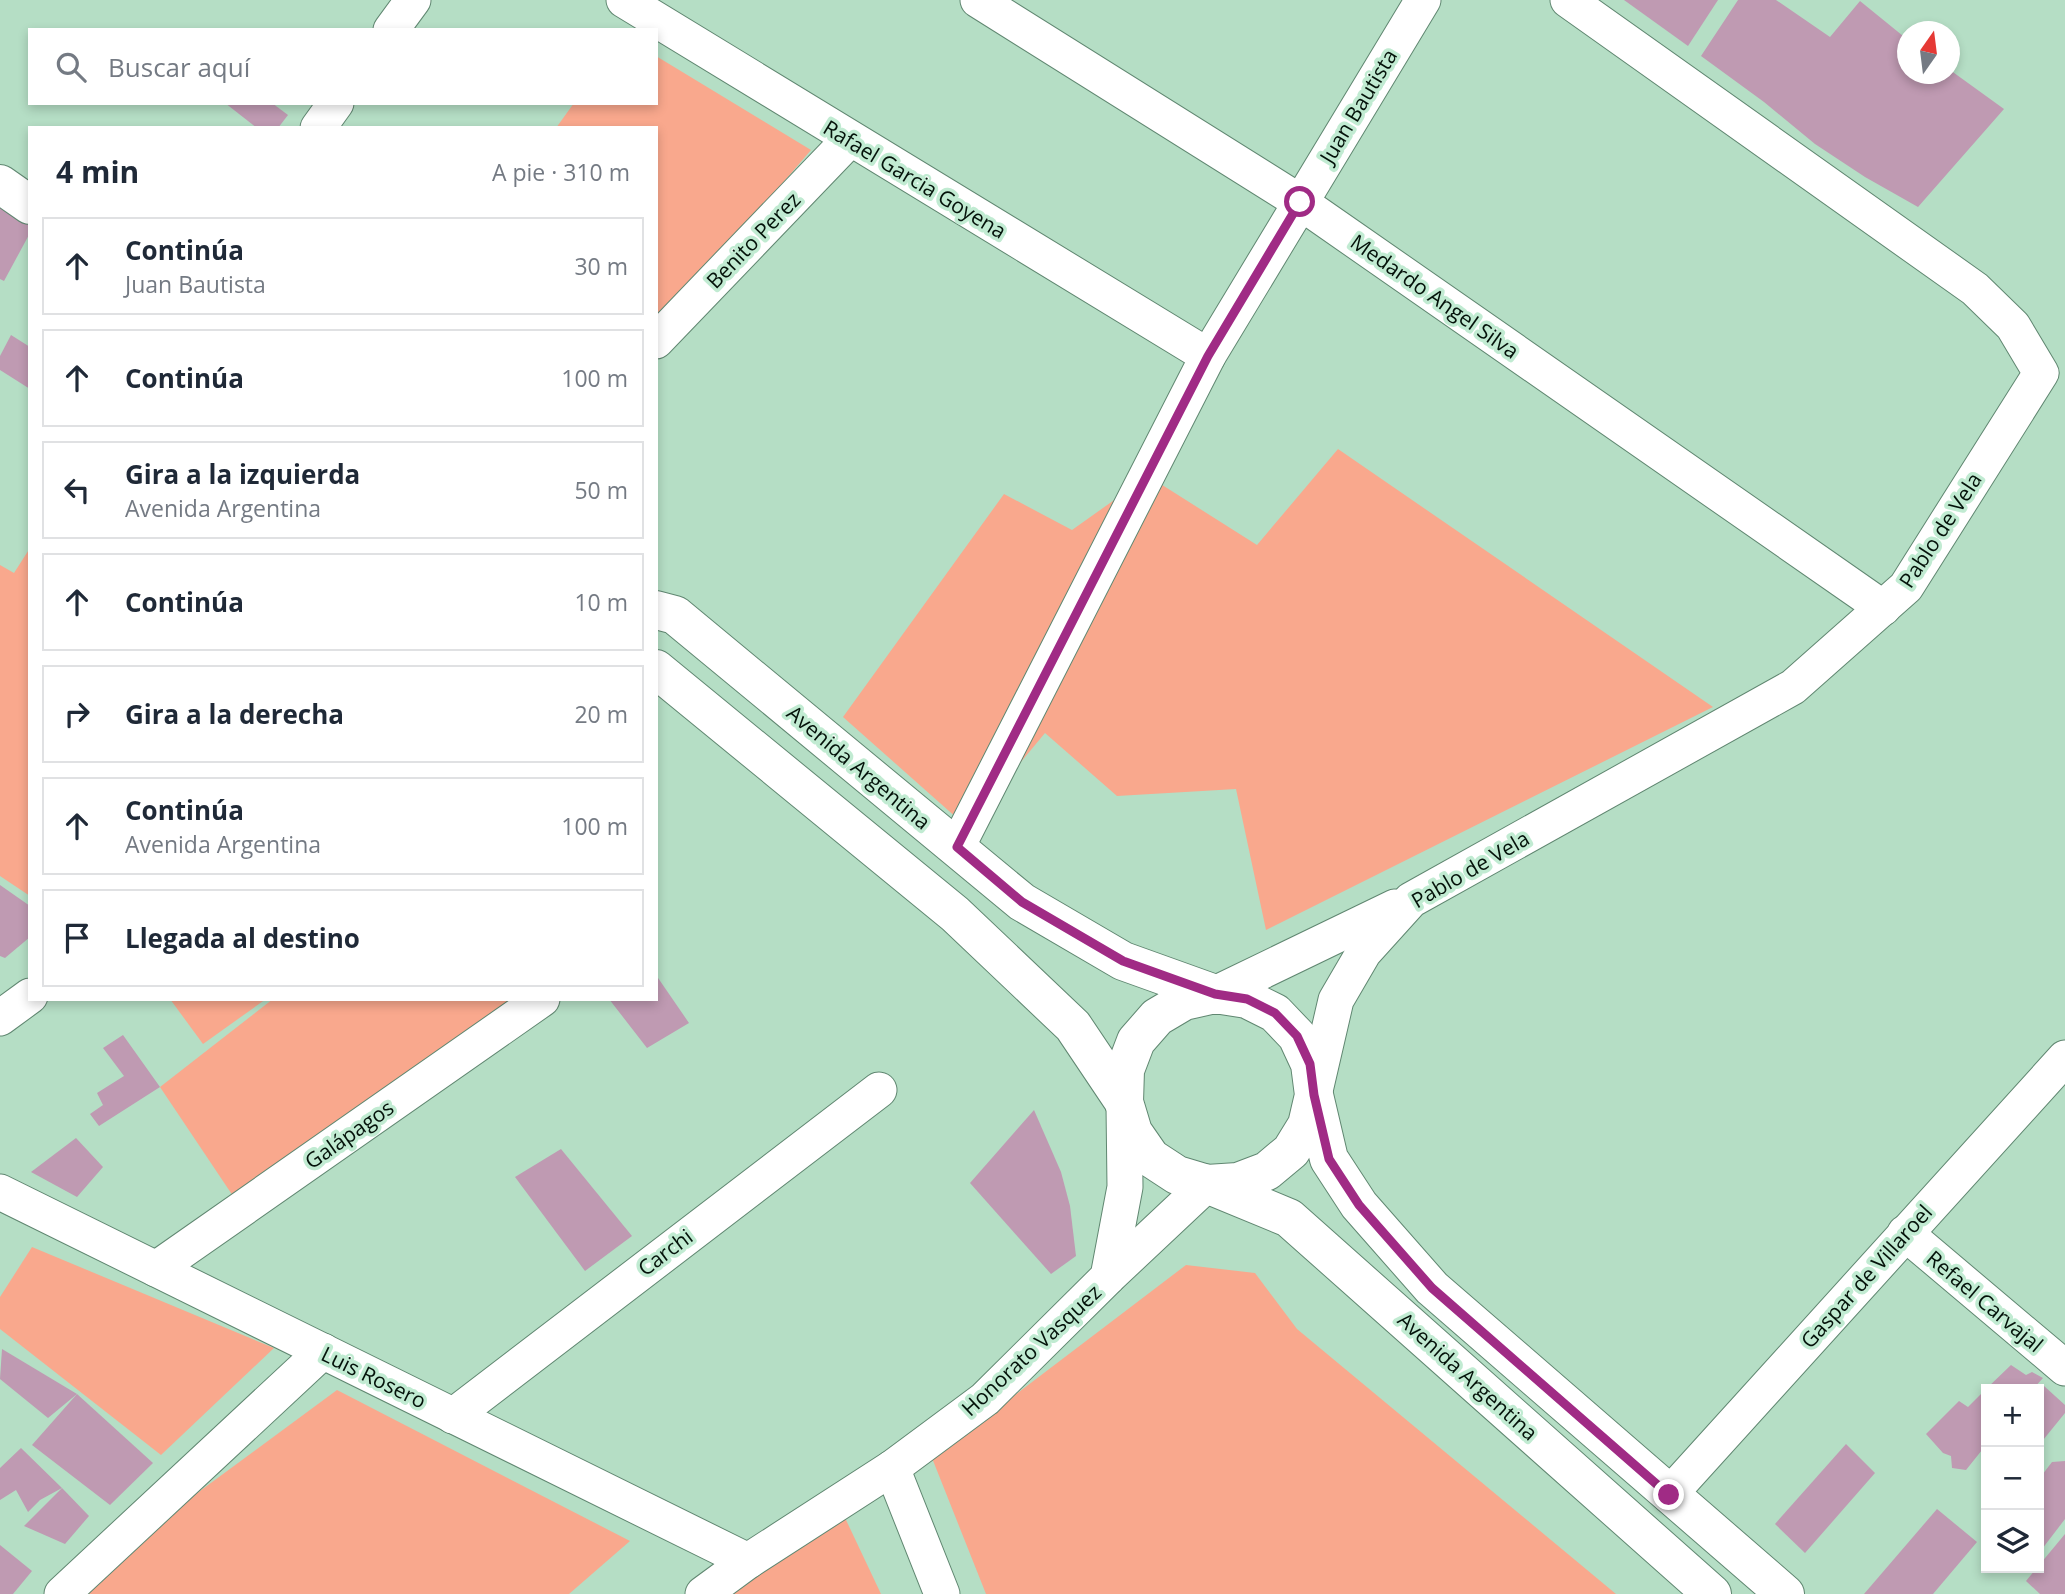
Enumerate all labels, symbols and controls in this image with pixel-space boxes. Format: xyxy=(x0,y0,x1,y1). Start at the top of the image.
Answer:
north arrow xyxy=(1897,21,1960,84)
search box xyxy=(28,28,658,105)
street label: Juan Bautista xyxy=(1312,44,1403,170)
icon: search xyxy=(52,48,90,86)
text: Buscar aquí xyxy=(108,49,250,85)
street label: Rafael Garcia Goyena xyxy=(818,113,1012,245)
text: 4 min xyxy=(56,151,139,192)
text: A pie · 310 m xyxy=(492,156,630,188)
street label: Benito Perez xyxy=(700,186,806,294)
route start xyxy=(1284,186,1315,217)
street label: Medardo Angel Silva xyxy=(1345,227,1525,365)
text: Continúa xyxy=(125,232,244,268)
icon: ahead xyxy=(58,247,96,285)
text: 30 m xyxy=(574,250,628,282)
text: Juan Bautista xyxy=(125,268,266,300)
icon: ahead xyxy=(58,359,96,397)
text: Continúa xyxy=(125,360,244,396)
text: 100 m xyxy=(561,362,628,394)
text: Gira a la izquierda xyxy=(125,456,360,492)
street label: Pablo de Vela xyxy=(1892,467,1988,593)
icon: left xyxy=(58,471,96,509)
text: 50 m xyxy=(574,474,628,506)
text: Avenida Argentina xyxy=(125,492,321,524)
icon: ahead xyxy=(58,583,96,621)
text: Continúa xyxy=(125,584,244,620)
text: 10 m xyxy=(574,586,628,618)
icon: right xyxy=(58,695,96,733)
text: Gira a la derecha xyxy=(125,696,344,732)
text: 20 m xyxy=(574,698,628,730)
street label: Avenida Argentina xyxy=(781,699,937,835)
text: Continúa xyxy=(125,792,244,828)
icon: ahead xyxy=(58,807,96,845)
text: 100 m xyxy=(561,810,628,842)
street label: Pablo de Vela xyxy=(1406,824,1534,914)
text: Avenida Argentina xyxy=(125,828,321,860)
icon: arrive xyxy=(58,919,96,957)
text: Llegada al destino xyxy=(125,920,360,956)
street label: Galápagos xyxy=(299,1093,399,1175)
street label: Gaspar de Villaroel xyxy=(1794,1198,1938,1354)
street label: Carchi xyxy=(632,1222,698,1282)
street label: Refael Carvajal xyxy=(1921,1244,2049,1358)
street label: Honorato Vasquez xyxy=(955,1278,1107,1422)
street label: Avenida Argentina xyxy=(1392,1306,1544,1446)
street label: Luis Rosero xyxy=(317,1340,431,1414)
map controls xyxy=(1981,1384,2044,1573)
button: + xyxy=(1981,1384,2044,1447)
button: − xyxy=(1981,1447,2044,1510)
route end xyxy=(1653,1479,1684,1510)
button: layers xyxy=(1981,1510,2044,1573)

